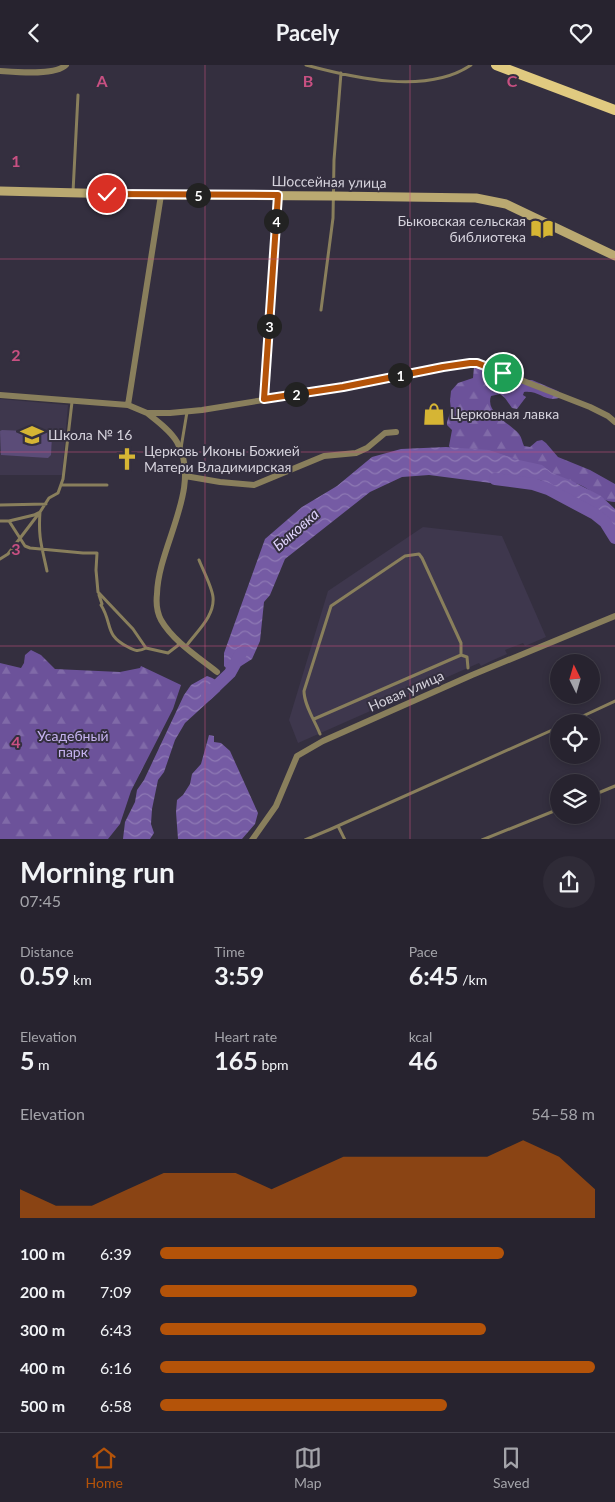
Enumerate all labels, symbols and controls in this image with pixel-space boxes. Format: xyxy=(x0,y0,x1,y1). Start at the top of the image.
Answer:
icon: back xyxy=(20,19,48,47)
text: Pacely xyxy=(276,19,339,46)
icon: heart xyxy=(567,19,595,47)
text: A xyxy=(95,71,108,90)
text: B xyxy=(303,71,313,90)
text: C xyxy=(507,71,518,90)
text: 1 xyxy=(11,151,21,170)
street label: Шоссейная улица xyxy=(271,172,387,191)
pin xyxy=(86,173,128,215)
icon: check xyxy=(93,180,121,208)
pin: 5 xyxy=(186,183,210,207)
text: 5 xyxy=(194,187,203,204)
pin: 4 xyxy=(264,209,288,233)
place label: Быковская сельская библиотека xyxy=(397,212,526,245)
text: 4 xyxy=(272,213,281,230)
library icon: Быковская сельская библиотека xyxy=(529,216,555,242)
pin: 3 xyxy=(256,313,282,339)
text: 3 xyxy=(265,318,274,335)
text: 2 xyxy=(11,345,21,364)
pin xyxy=(482,352,524,394)
icon: arrive xyxy=(489,359,517,387)
pin: 1 xyxy=(388,363,412,387)
text: 1 xyxy=(396,367,405,384)
pin: 2 xyxy=(284,381,308,407)
text: 2 xyxy=(292,386,301,403)
shop icon: Церковная лавка xyxy=(421,401,447,427)
place label: Церковная лавка xyxy=(450,405,559,422)
school or university icon: Школа № 16 xyxy=(19,422,45,448)
place label: Школа № 16 xyxy=(48,426,132,443)
place label: Церковь Иконы Божией Матери Владимирская xyxy=(144,442,300,475)
church icon: Церковь Иконы Божией Матери Владимирская xyxy=(114,446,140,472)
water label: Быковка xyxy=(269,504,322,554)
text: 3 xyxy=(11,539,21,558)
north arrow xyxy=(550,654,600,704)
map controls xyxy=(550,654,600,824)
street label: Новая улица xyxy=(365,666,446,715)
button: locate xyxy=(550,714,600,764)
park label: Усадебный парк xyxy=(37,727,109,760)
text: 4 xyxy=(11,732,21,751)
button: layers xyxy=(550,774,600,824)
text: Morning run xyxy=(20,855,175,889)
button: share xyxy=(543,856,595,908)
text: 07:45 xyxy=(20,891,61,910)
text: Distance xyxy=(20,943,74,960)
text: Time xyxy=(214,943,245,960)
text: Pace xyxy=(409,943,438,960)
text: 0.59 xyxy=(20,960,69,990)
text: 3:59 xyxy=(214,960,264,990)
text: 6:45 xyxy=(409,960,459,990)
text: km xyxy=(69,971,92,988)
text: /km xyxy=(459,971,487,988)
text: Elevation xyxy=(20,1028,77,1045)
text: Heart rate xyxy=(214,1028,277,1045)
text: kcal xyxy=(409,1028,432,1045)
text: 5 xyxy=(20,1045,35,1075)
text: 165 xyxy=(214,1045,258,1075)
text: 46 xyxy=(409,1045,438,1075)
text: m xyxy=(35,1056,50,1073)
text: bpm xyxy=(258,1056,289,1073)
text: Elevation xyxy=(20,1104,85,1123)
text: 54–58 m xyxy=(531,1104,595,1123)
text: 100 m xyxy=(20,1244,65,1263)
text: 6:39 xyxy=(100,1244,132,1263)
text: 200 m xyxy=(20,1282,65,1301)
text: 7:09 xyxy=(100,1282,132,1301)
text: 300 m xyxy=(20,1320,65,1339)
text: 6:43 xyxy=(100,1320,132,1339)
text: 400 m xyxy=(20,1358,65,1377)
text: 6:16 xyxy=(100,1358,132,1377)
text: 500 m xyxy=(20,1396,65,1415)
text: 6:58 xyxy=(100,1396,132,1415)
tab: Home xyxy=(86,1444,123,1491)
tab: Map xyxy=(294,1444,322,1491)
tab: Saved xyxy=(493,1444,529,1491)

